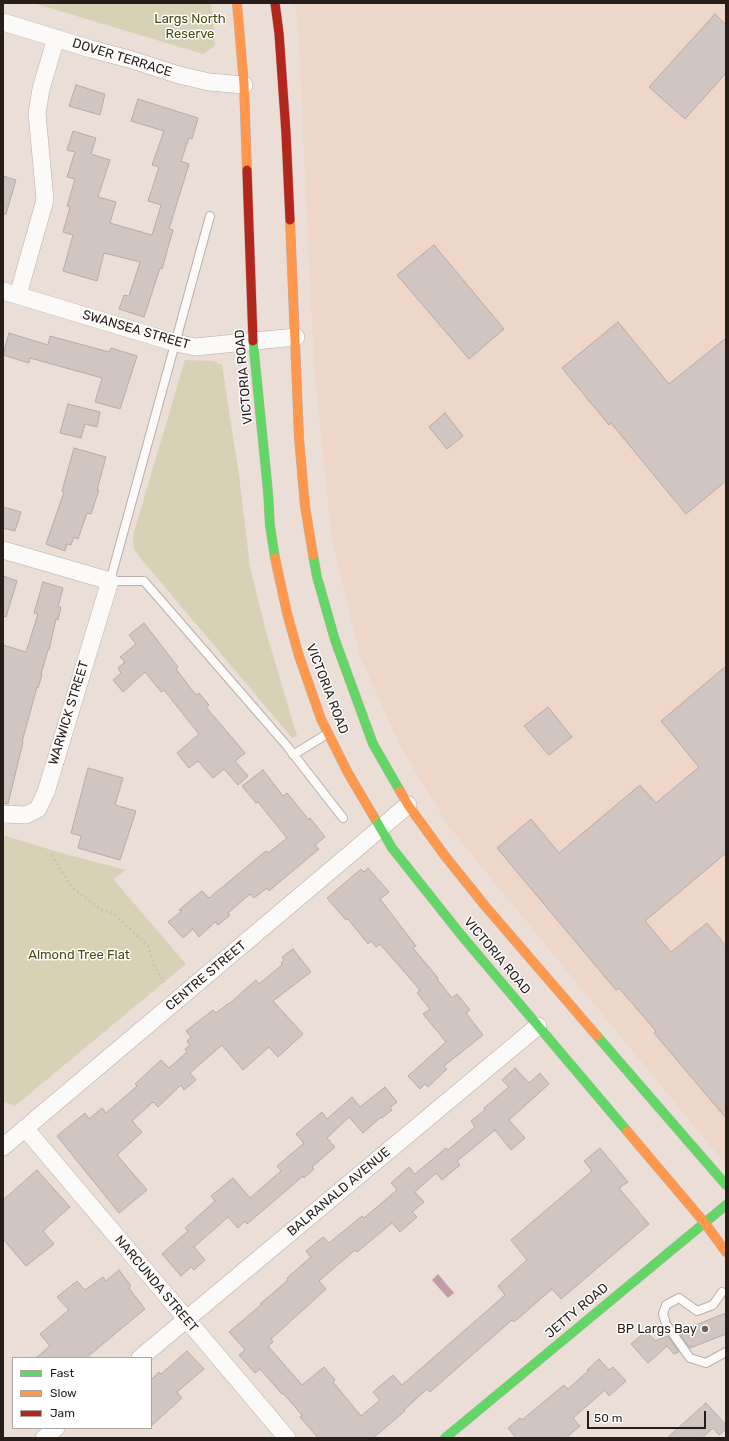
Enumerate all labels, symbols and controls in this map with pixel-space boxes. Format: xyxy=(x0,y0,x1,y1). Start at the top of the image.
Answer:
park label: Largs North Reserve xyxy=(154,11,226,42)
street label: DOVER TERRACE xyxy=(70,35,174,81)
street label: SWANSEA STREET xyxy=(81,307,191,353)
street label: VICTORIA ROAD xyxy=(232,329,256,425)
street label: VICTORIA ROAD xyxy=(303,642,351,736)
street label: WARWICK STREET xyxy=(46,659,92,767)
street label: VICTORIA ROAD xyxy=(460,914,534,998)
street label: CENTRE STREET xyxy=(163,938,249,1014)
park label: Almond Tree Flat xyxy=(28,947,130,963)
street label: BALRANALD AVENUE xyxy=(284,1144,394,1240)
street label: NARCUNDA STREET xyxy=(111,1233,201,1335)
street label: JETTY ROAD xyxy=(542,1280,612,1342)
place label: BP Largs Bay xyxy=(617,1321,697,1337)
marker: BP Largs Bay xyxy=(700,1324,710,1334)
legend xyxy=(12,1357,152,1429)
text: Fast xyxy=(50,1366,74,1380)
text: Slow xyxy=(50,1386,77,1400)
scale bar xyxy=(589,1403,708,1429)
text: Jam xyxy=(50,1406,75,1420)
text: 50 m xyxy=(594,1411,622,1425)

